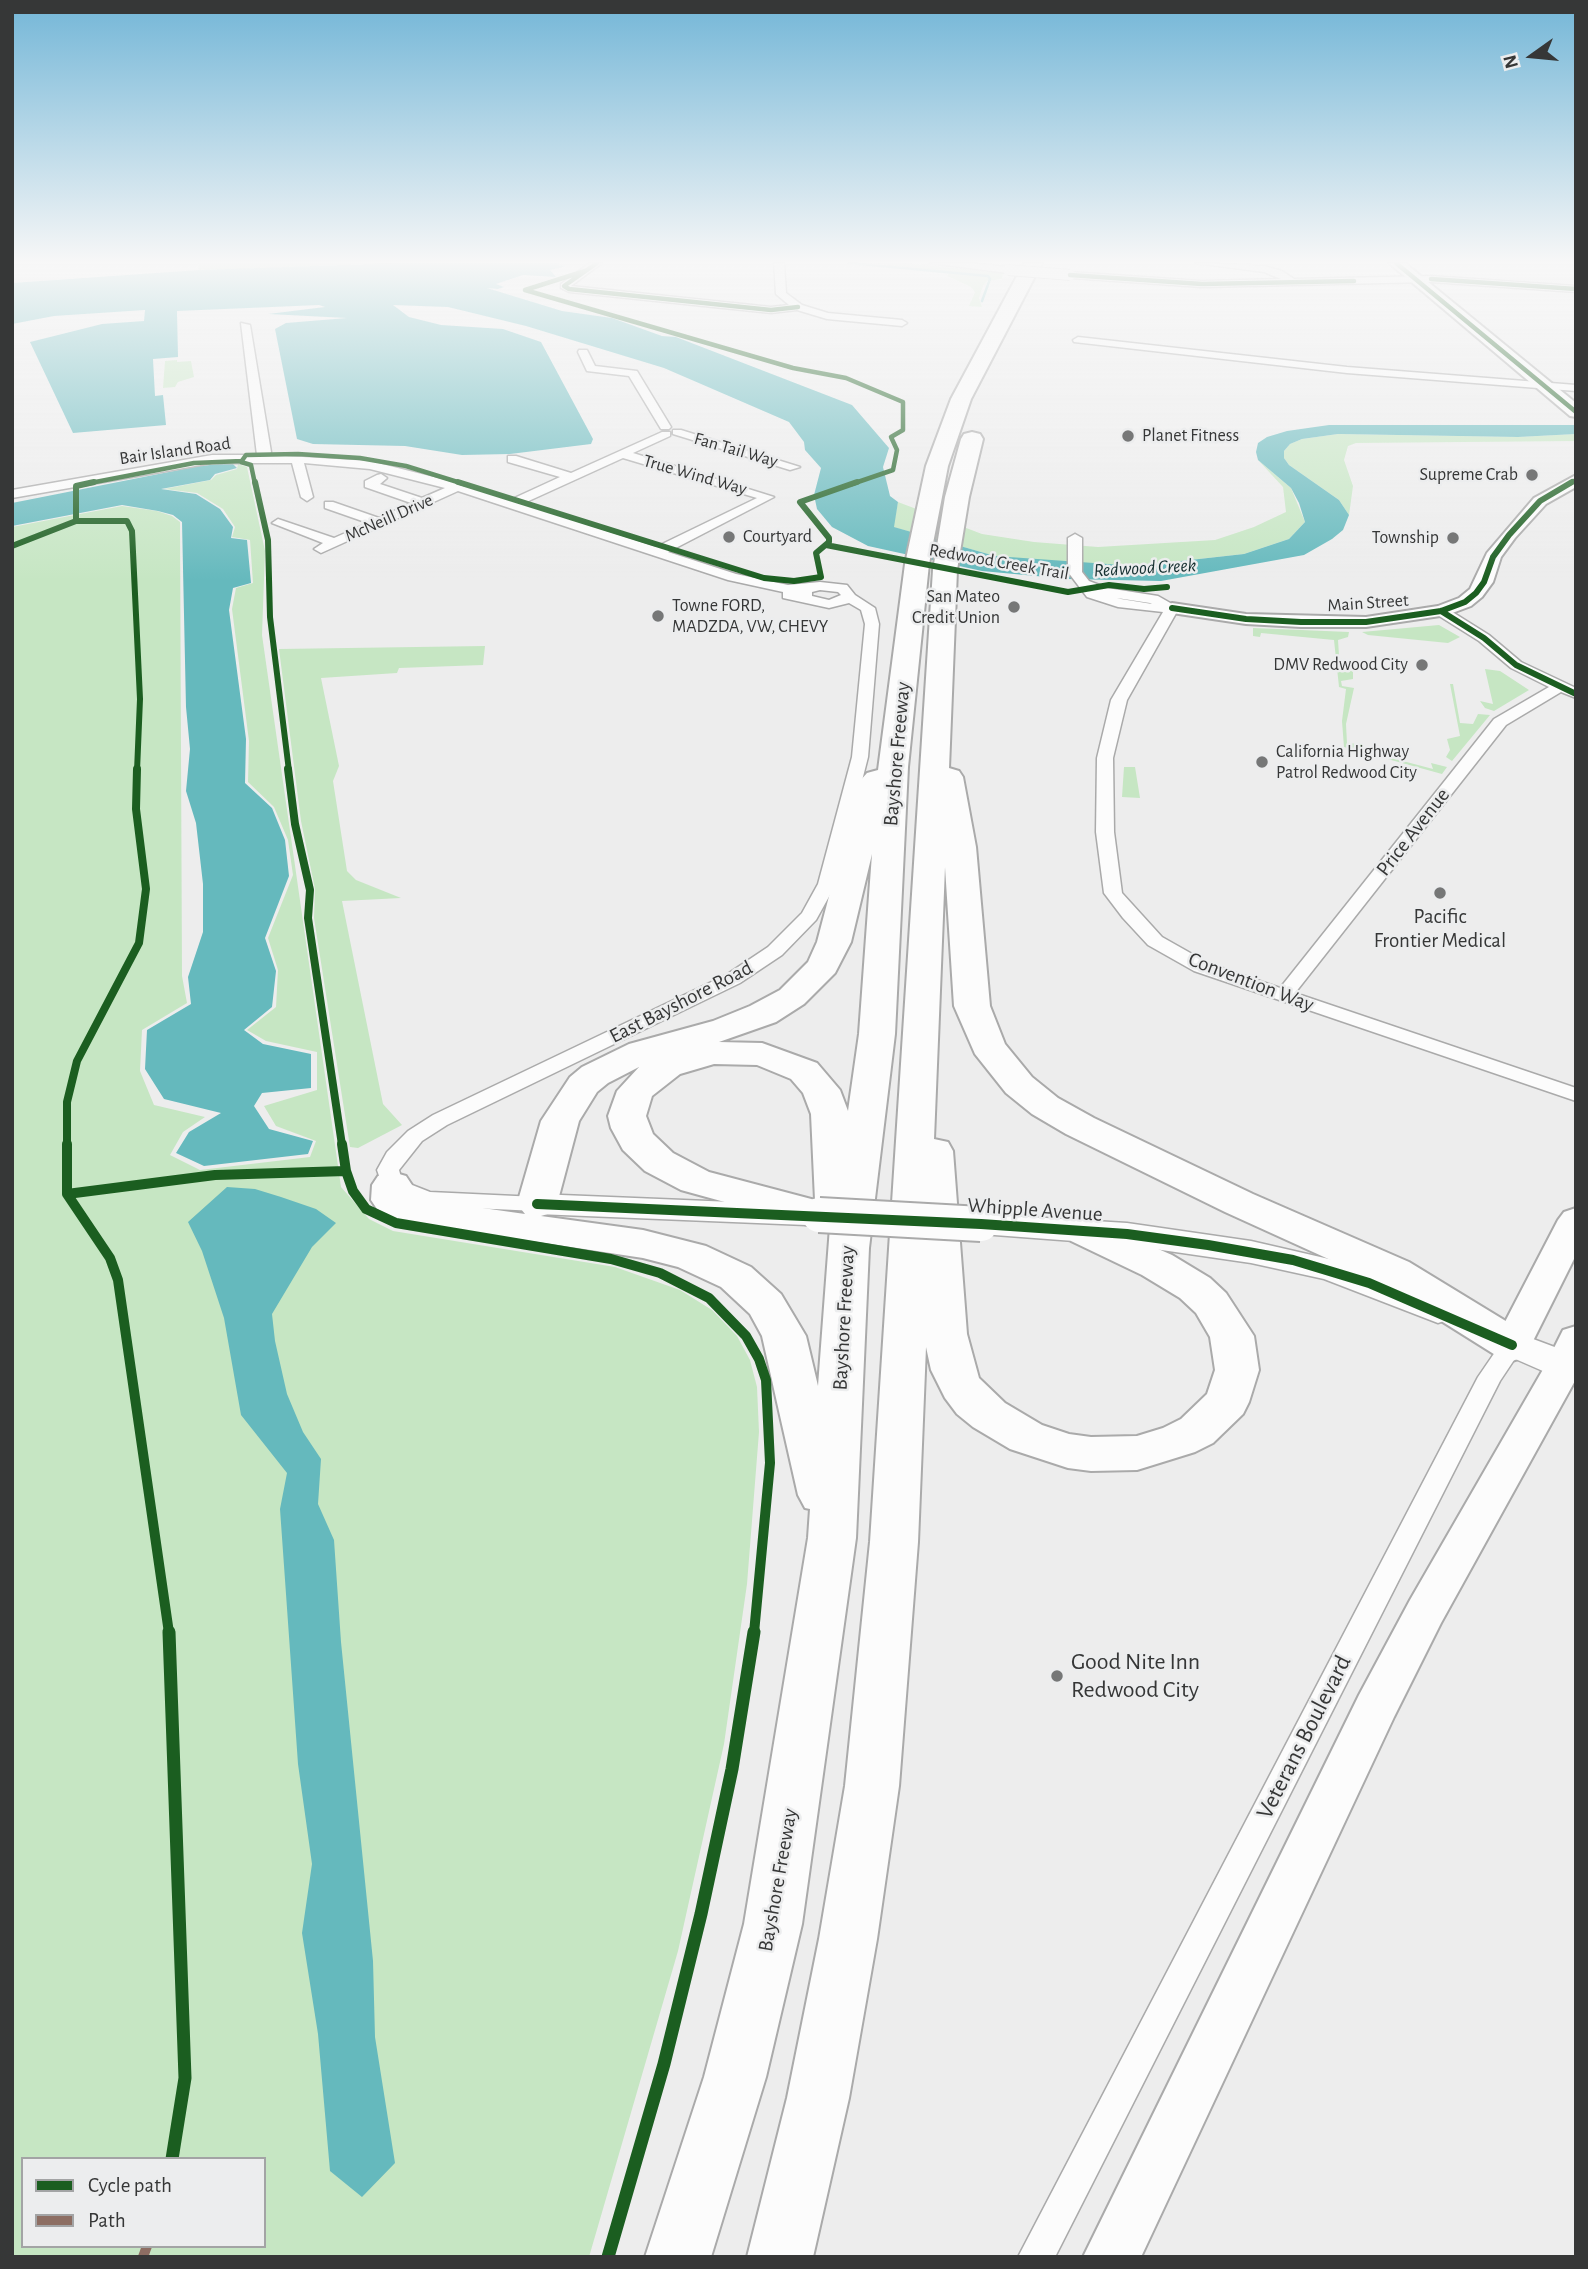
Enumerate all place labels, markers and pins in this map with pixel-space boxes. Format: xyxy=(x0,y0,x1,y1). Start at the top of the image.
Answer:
place label: Planet Fitness xyxy=(1142,425,1239,447)
marker: Planet Fitness xyxy=(1120,428,1136,444)
place label: Supreme Crab xyxy=(1419,464,1518,486)
marker: Supreme Crab xyxy=(1524,467,1540,483)
place label: Courtyard xyxy=(743,526,812,548)
place label: Township xyxy=(1372,527,1439,549)
marker: Courtyard xyxy=(721,529,737,545)
marker: Township xyxy=(1445,530,1461,546)
place label: San Mateo Credit Union xyxy=(912,586,1000,628)
place label: Towne FORD, MADZDA, VW, CHEVY xyxy=(672,595,828,638)
marker: San Mateo Credit Union xyxy=(1006,599,1022,615)
marker: Towne FORD, MADZDA, VW, CHEVY xyxy=(650,608,666,624)
place label: DMV Redwood City xyxy=(1273,654,1408,676)
marker: DMV Redwood City xyxy=(1414,657,1430,673)
place label: California Highway Patrol Redwood City xyxy=(1276,741,1417,784)
marker: California Highway Patrol Redwood City xyxy=(1254,754,1270,770)
marker: Pacific Frontier Medical xyxy=(1432,885,1448,901)
place label: Pacific Frontier Medical xyxy=(1374,904,1506,954)
place label: Good Nite Inn Redwood City xyxy=(1071,1648,1200,1704)
marker: Good Nite Inn Redwood City xyxy=(1049,1668,1065,1684)

